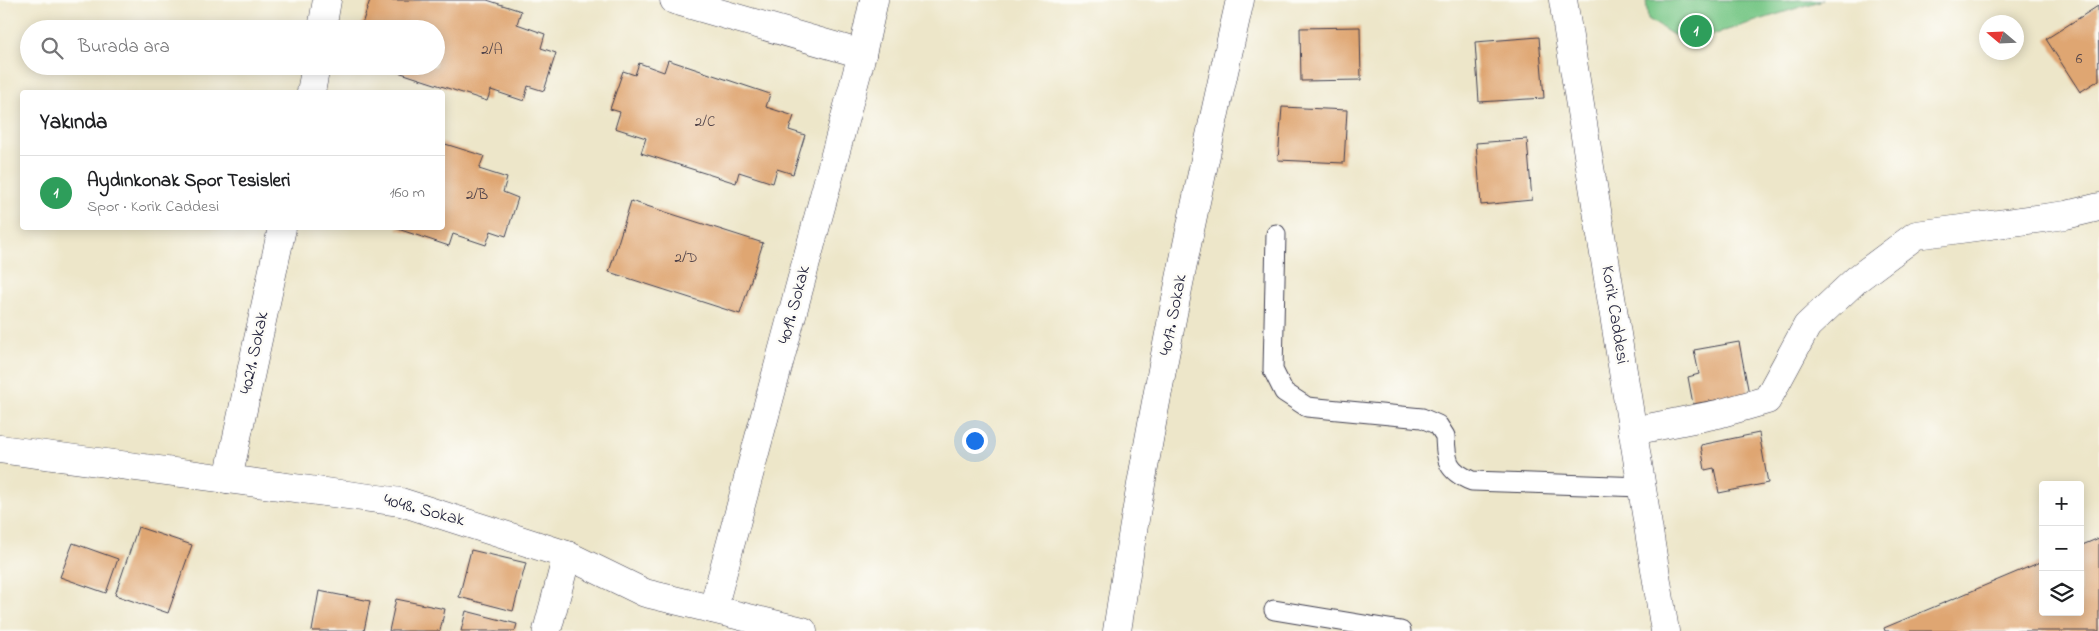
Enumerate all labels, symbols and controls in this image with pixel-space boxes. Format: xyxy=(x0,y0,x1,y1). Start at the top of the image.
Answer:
pin: 1 xyxy=(1680,12,1712,50)
north arrow xyxy=(1979,15,2024,60)
search box xyxy=(20,20,445,75)
icon: search xyxy=(38,34,66,62)
text: Burada ara xyxy=(78,34,170,61)
house number: 2/A xyxy=(481,39,503,61)
house number: 6 xyxy=(2076,48,2083,70)
text: Yakında xyxy=(40,108,107,138)
house number: 2/C xyxy=(695,111,715,133)
text: Aydınkonak Spor Tesisleri xyxy=(87,168,290,195)
text: 1 xyxy=(53,181,59,205)
text: 160 m xyxy=(390,181,425,205)
house number: 2/B xyxy=(466,184,488,206)
text: Spor · Korik Caddesi xyxy=(87,195,219,219)
house number: 2/D xyxy=(674,247,698,269)
street label: 4019. Sokak xyxy=(772,263,818,347)
street label: Korik Caddesi xyxy=(1593,264,1635,366)
street label: 4017. Sokak xyxy=(1153,272,1195,358)
street label: 4021. Sokak xyxy=(234,309,276,397)
your location xyxy=(962,428,988,454)
map controls xyxy=(2039,481,2084,616)
button: + xyxy=(2039,481,2084,526)
street label: 4048. Sokak xyxy=(380,488,468,534)
button: − xyxy=(2039,526,2084,571)
button: layers xyxy=(2039,571,2084,616)

